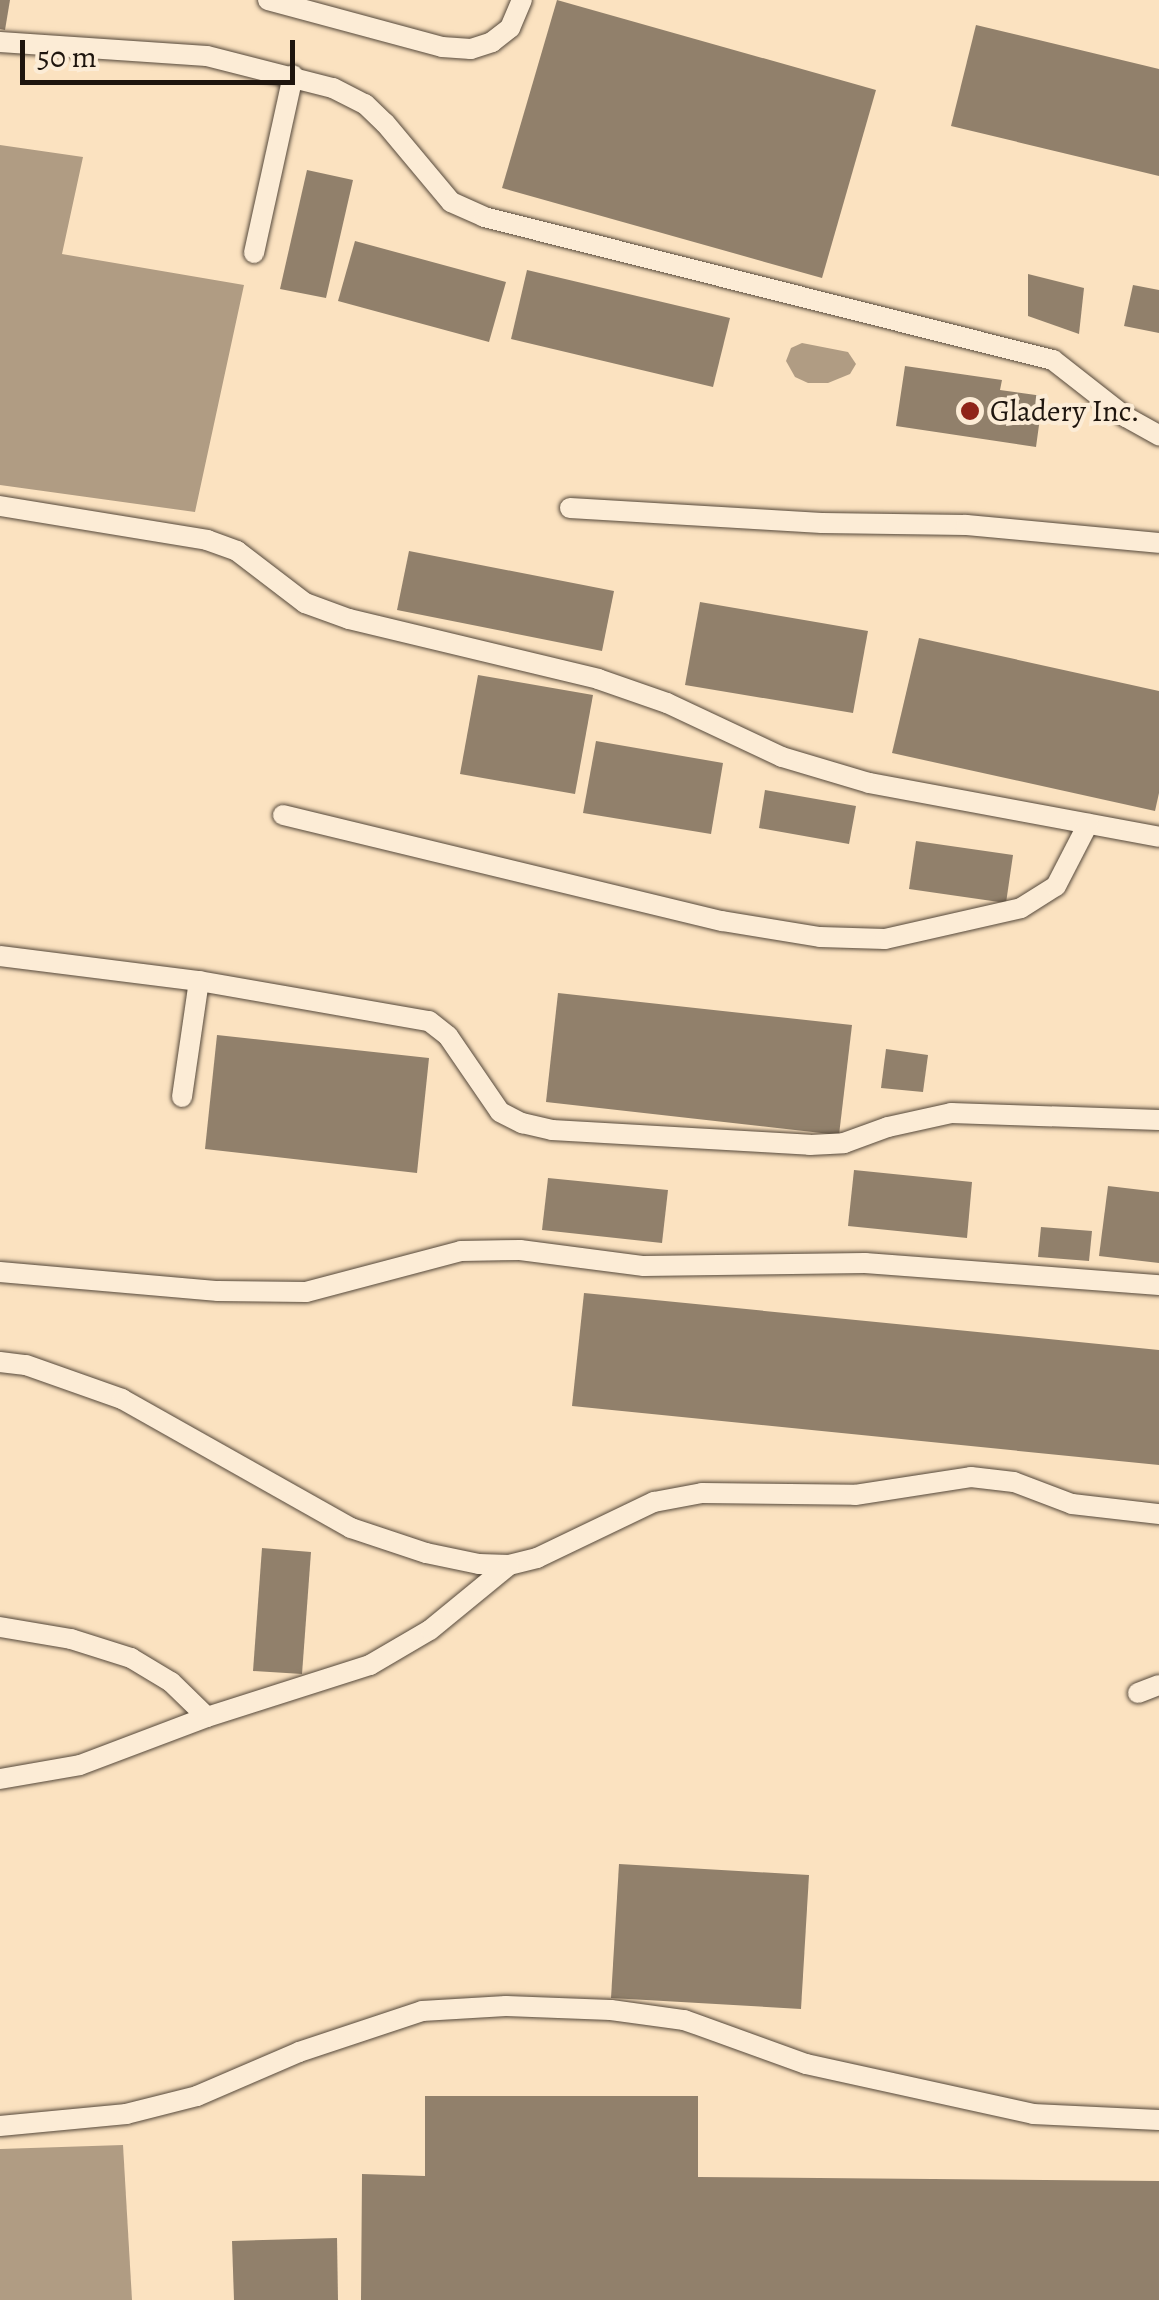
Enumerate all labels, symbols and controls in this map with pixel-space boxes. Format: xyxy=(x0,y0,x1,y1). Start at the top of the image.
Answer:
scale bar xyxy=(25,20,300,82)
text: 50 m xyxy=(37,37,97,77)
place label: Gladery Inc. xyxy=(990,393,1140,429)
marker: Gladery Inc. xyxy=(959,400,981,422)

